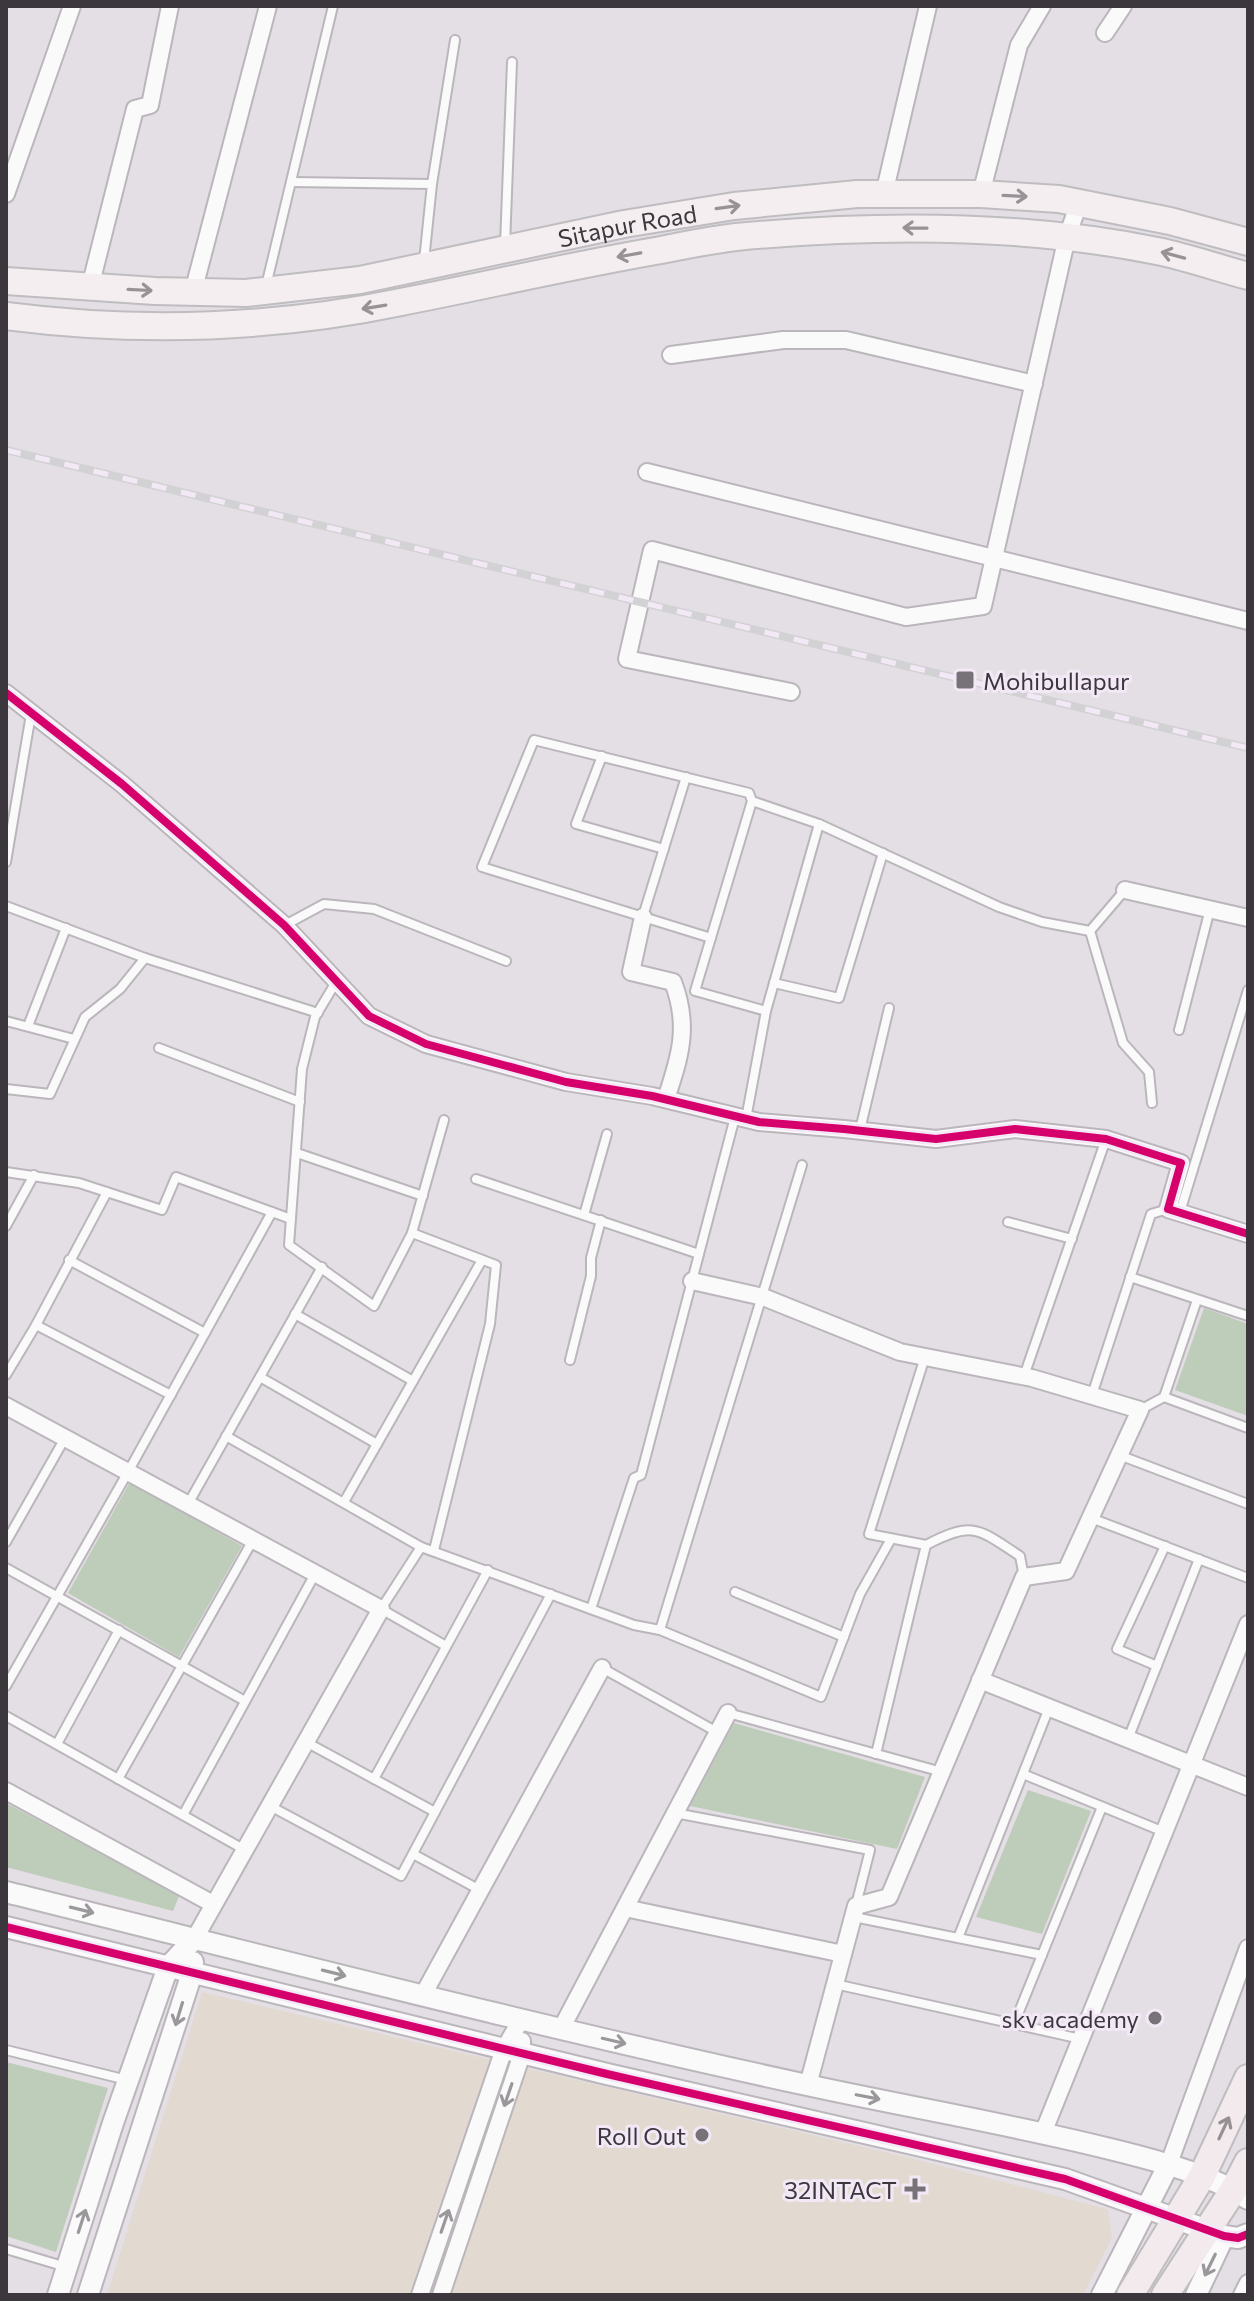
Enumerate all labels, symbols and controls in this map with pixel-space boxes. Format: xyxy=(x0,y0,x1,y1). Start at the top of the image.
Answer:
one-way arrow xyxy=(1001,189,1028,204)
street label: Sitapur Road xyxy=(555,198,699,252)
one-way arrow xyxy=(714,199,740,214)
one-way arrow xyxy=(902,221,929,236)
one-way arrow xyxy=(1160,247,1186,262)
one-way arrow xyxy=(616,249,642,264)
one-way arrow xyxy=(126,283,153,298)
one-way arrow xyxy=(362,300,387,315)
place label: Mohibullapur xyxy=(983,666,1130,695)
marker: Mohibullapur xyxy=(954,669,976,691)
one-way arrow xyxy=(68,1904,94,1919)
one-way arrow xyxy=(321,1966,347,1981)
one-way arrow xyxy=(171,2001,186,2027)
place label: skv academy xyxy=(1002,2004,1139,2033)
marker: skv academy xyxy=(1146,2009,1164,2027)
one-way arrow xyxy=(601,2034,626,2049)
one-way arrow xyxy=(499,2083,514,2108)
one-way arrow xyxy=(855,2090,880,2105)
one-way arrow xyxy=(1217,2116,1232,2140)
place label: Roll Out xyxy=(597,2121,686,2150)
marker: Roll Out xyxy=(693,2126,711,2144)
place label: 32INTACT xyxy=(784,2175,897,2204)
marker: 32INTACT xyxy=(904,2178,926,2200)
one-way arrow xyxy=(75,2208,90,2233)
one-way arrow xyxy=(439,2209,454,2234)
one-way arrow xyxy=(1202,2253,1217,2277)

